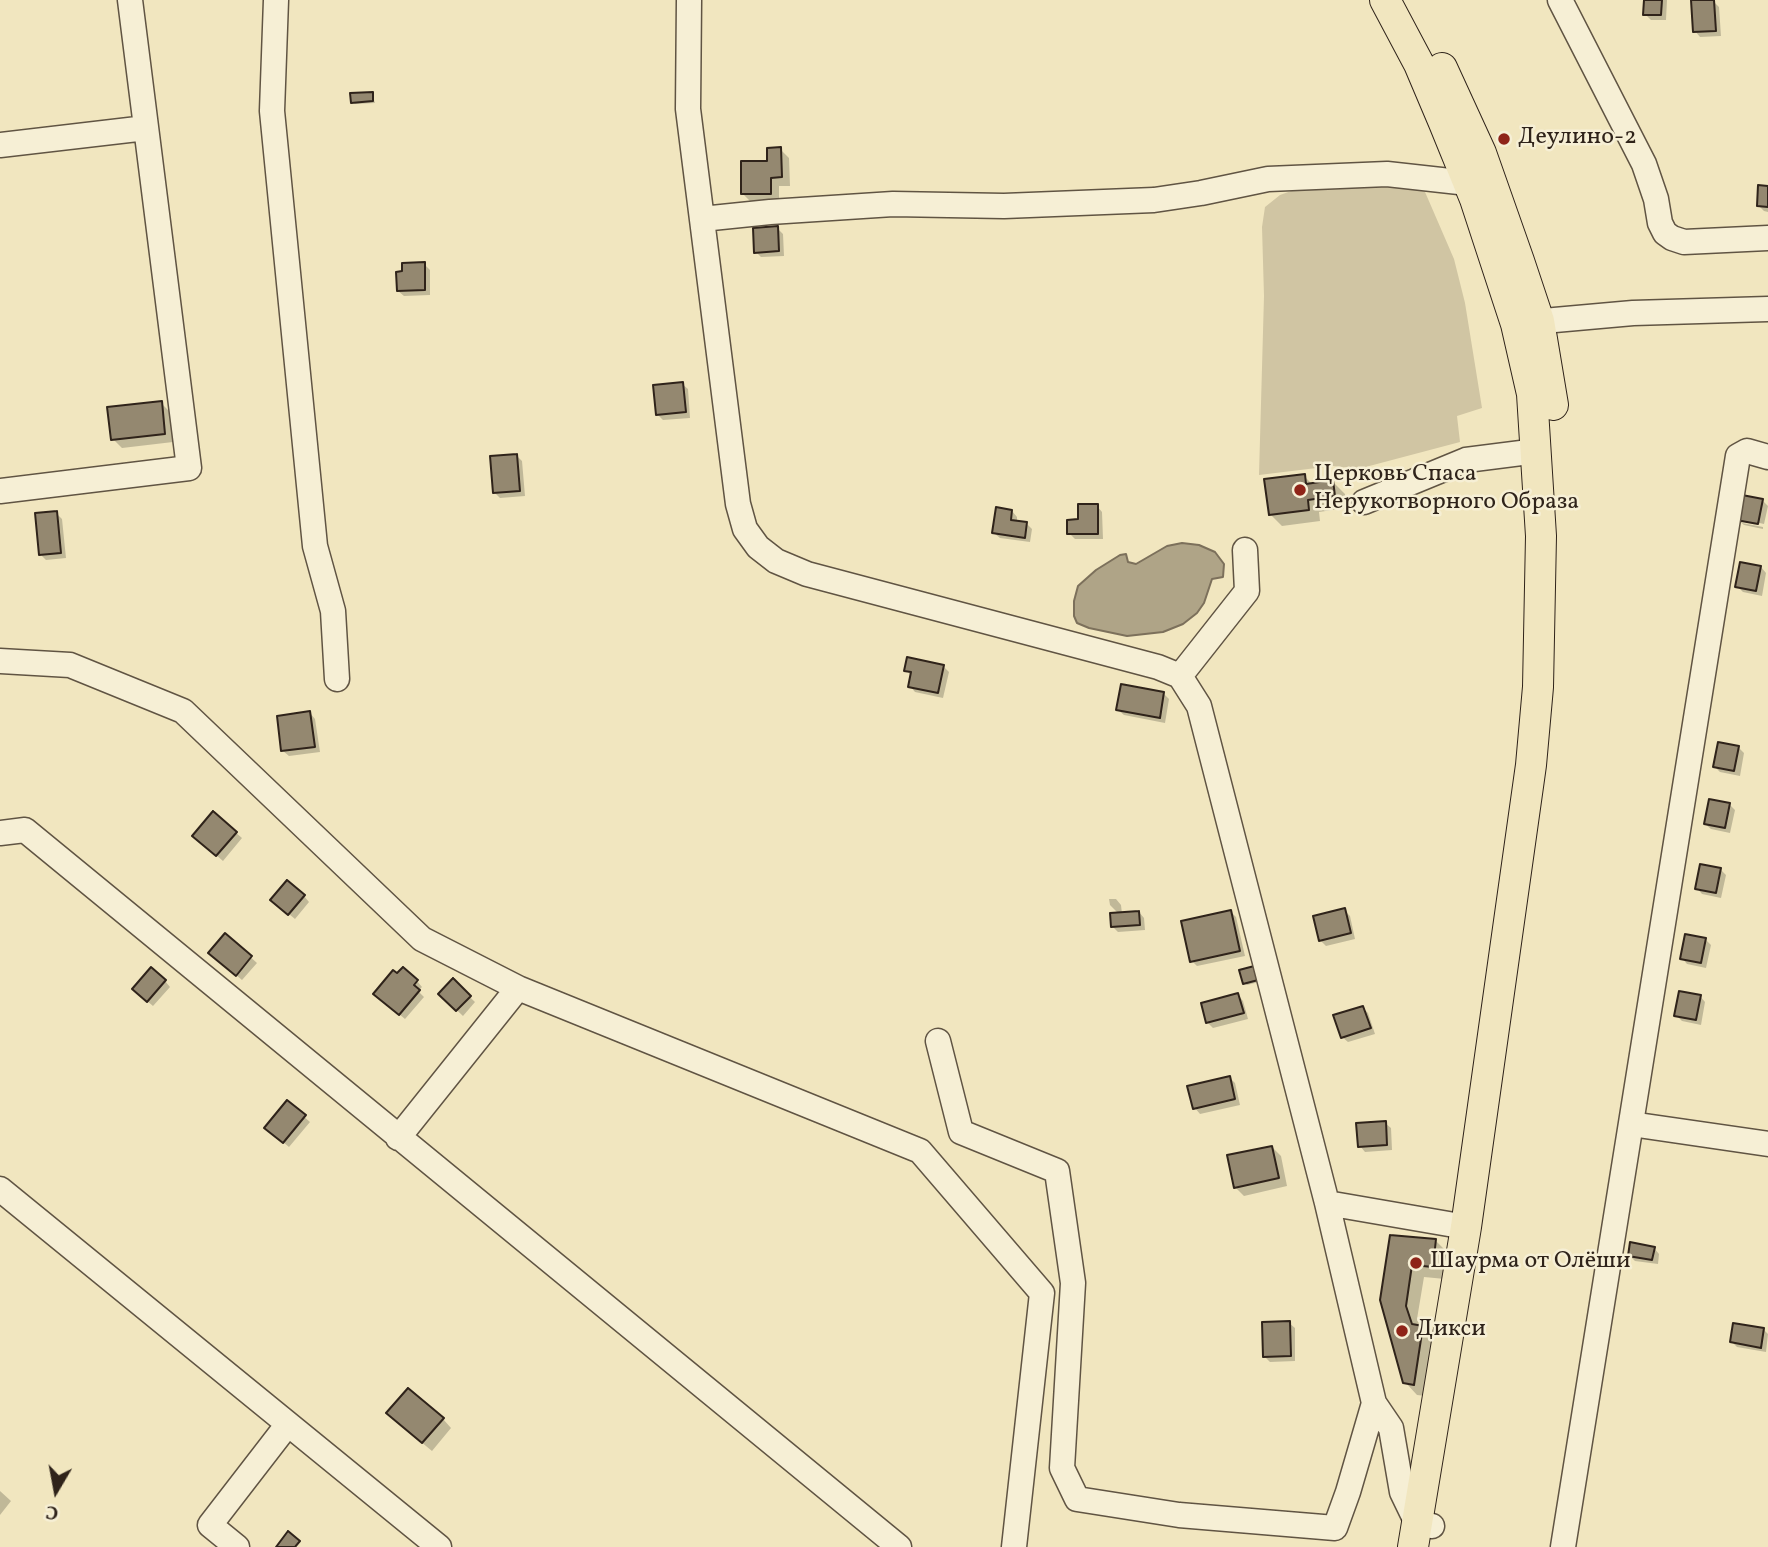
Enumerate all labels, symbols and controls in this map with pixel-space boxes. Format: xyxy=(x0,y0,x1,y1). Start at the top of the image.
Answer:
place label: Деулино-2 xyxy=(1518,125,1637,153)
marker: Деулино-2 xyxy=(1496,131,1512,147)
place label: Церковь Спаса Нерукотворного Образа xyxy=(1314,462,1579,518)
marker: Церковь Спаса Нерукотворного Образа xyxy=(1292,482,1308,498)
place label: Шаурма от Олёши xyxy=(1430,1249,1631,1277)
marker: Шаурма от Олёши xyxy=(1408,1255,1424,1271)
place label: Дикси xyxy=(1416,1317,1486,1345)
marker: Дикси xyxy=(1394,1323,1410,1339)
north arrow xyxy=(21,1456,91,1526)
text: С xyxy=(44,1498,61,1526)

